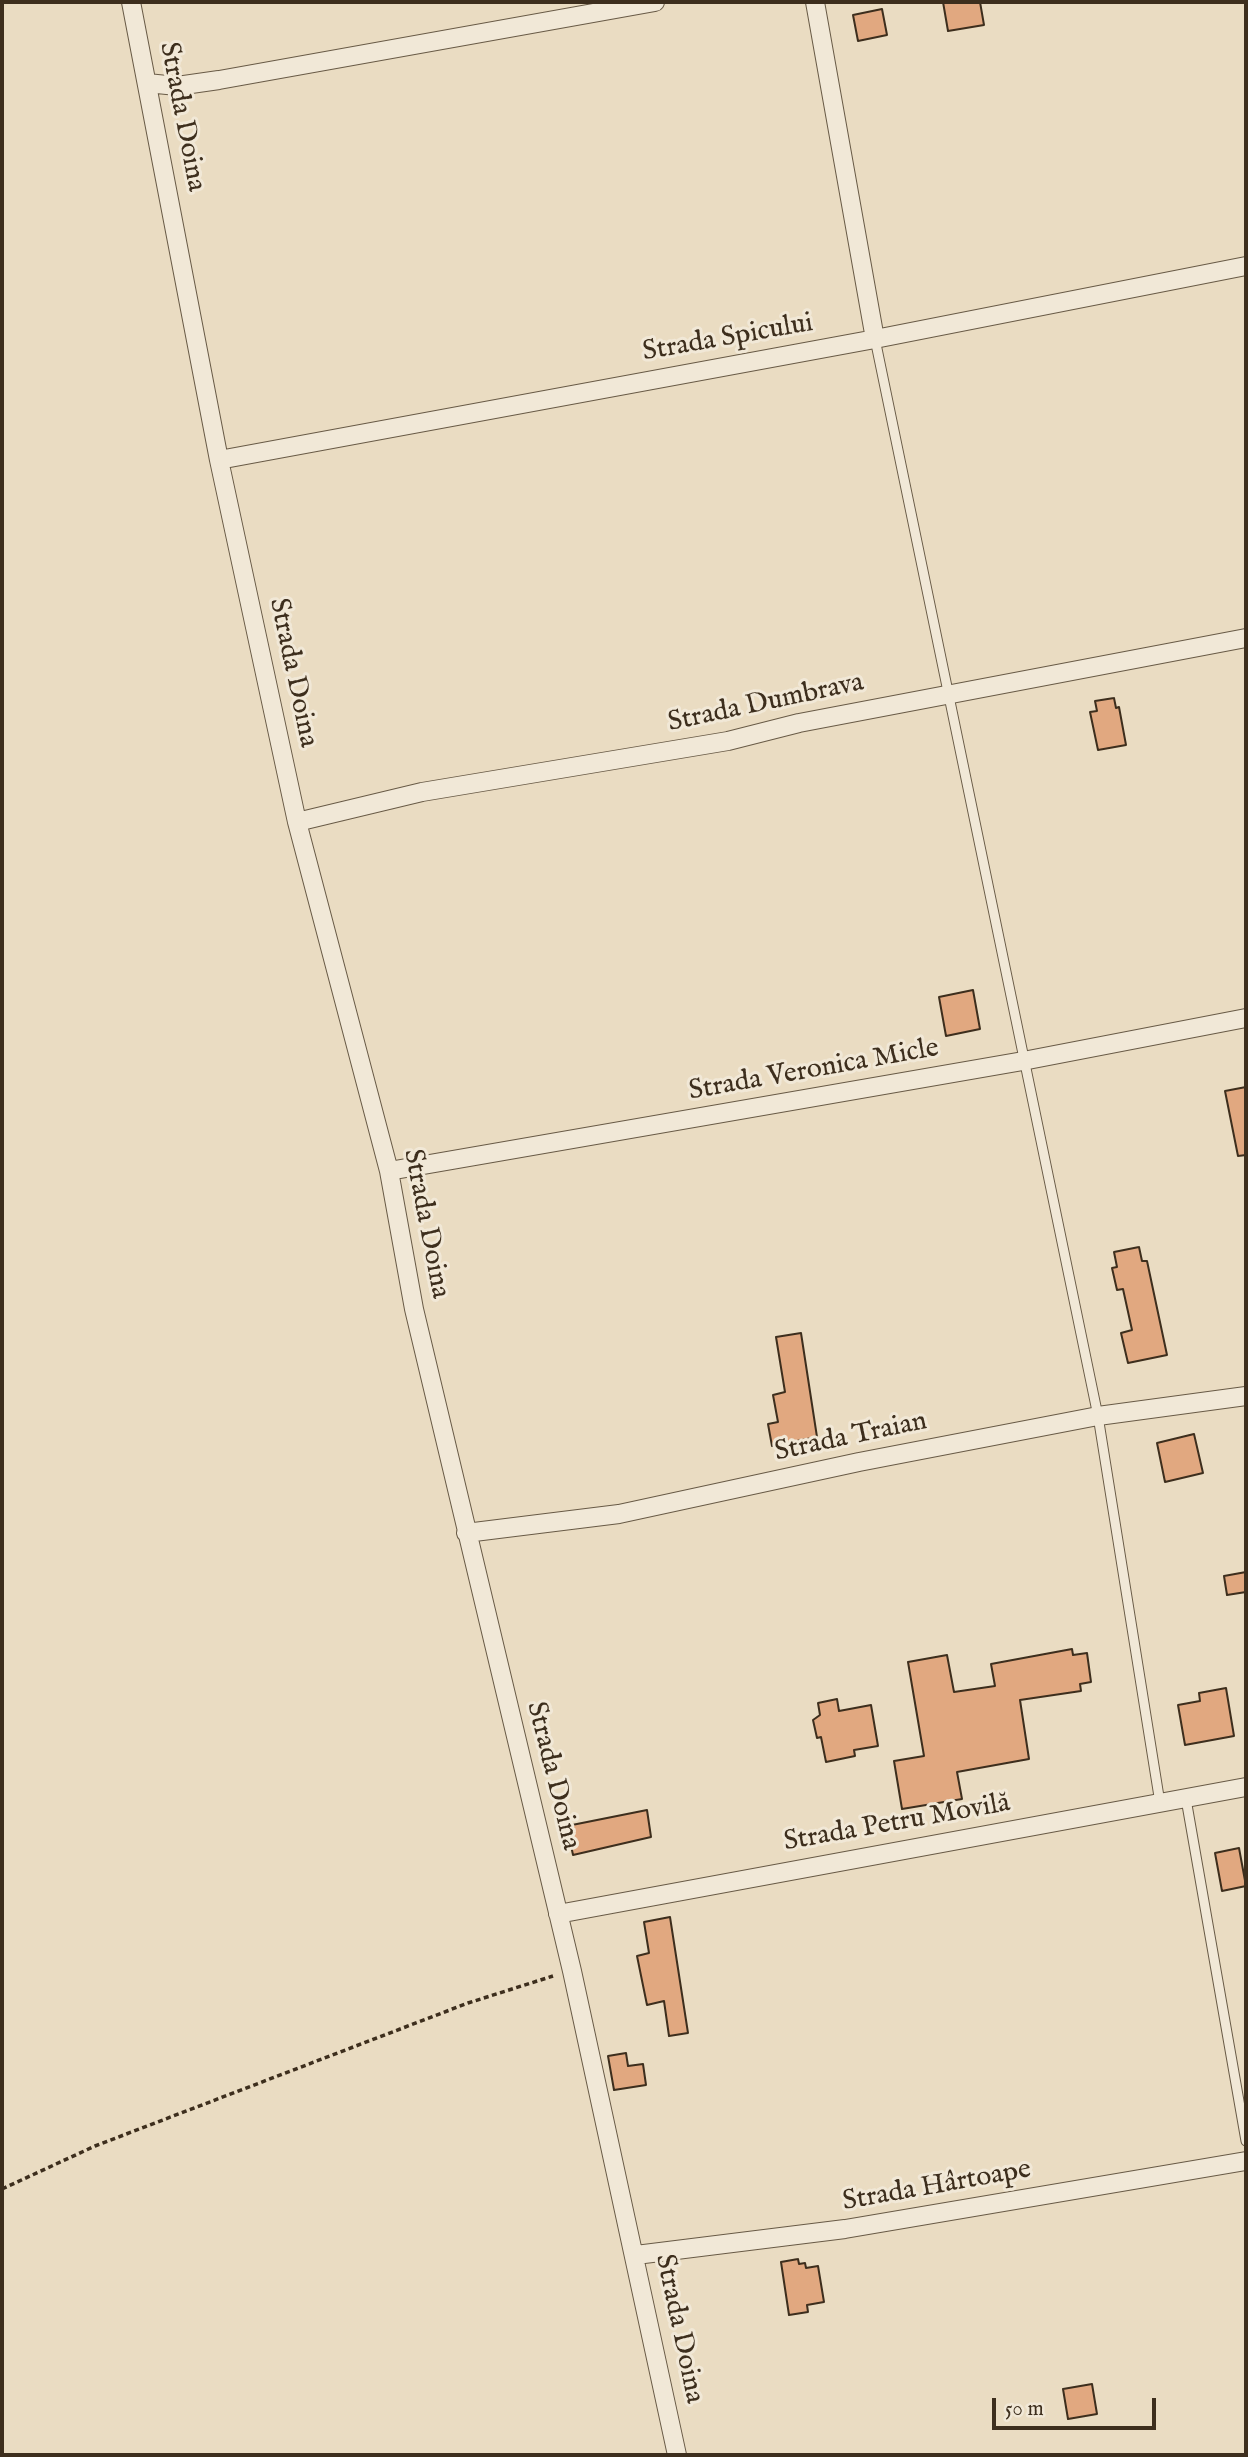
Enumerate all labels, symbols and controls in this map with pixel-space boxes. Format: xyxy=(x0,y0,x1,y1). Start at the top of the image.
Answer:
street label: Strada Doina xyxy=(150,39,212,195)
street label: Strada Spicului xyxy=(640,307,816,371)
street label: Strada Doina xyxy=(260,595,324,751)
street label: Strada Dumbrava xyxy=(665,667,867,741)
street label: Strada Veronica Micle xyxy=(686,1032,942,1110)
street label: Strada Doina xyxy=(394,1146,456,1302)
street label: Strada Traian xyxy=(772,1405,930,1471)
street label: Strada Doina xyxy=(517,1698,587,1854)
street label: Strada Petru Movilă xyxy=(781,1788,1013,1860)
street label: Strada Hârtoape xyxy=(840,2154,1034,2220)
street label: Strada Doina xyxy=(646,2251,710,2407)
scale bar xyxy=(996,2384,1160,2428)
text: 50 m xyxy=(1005,2396,1044,2423)

